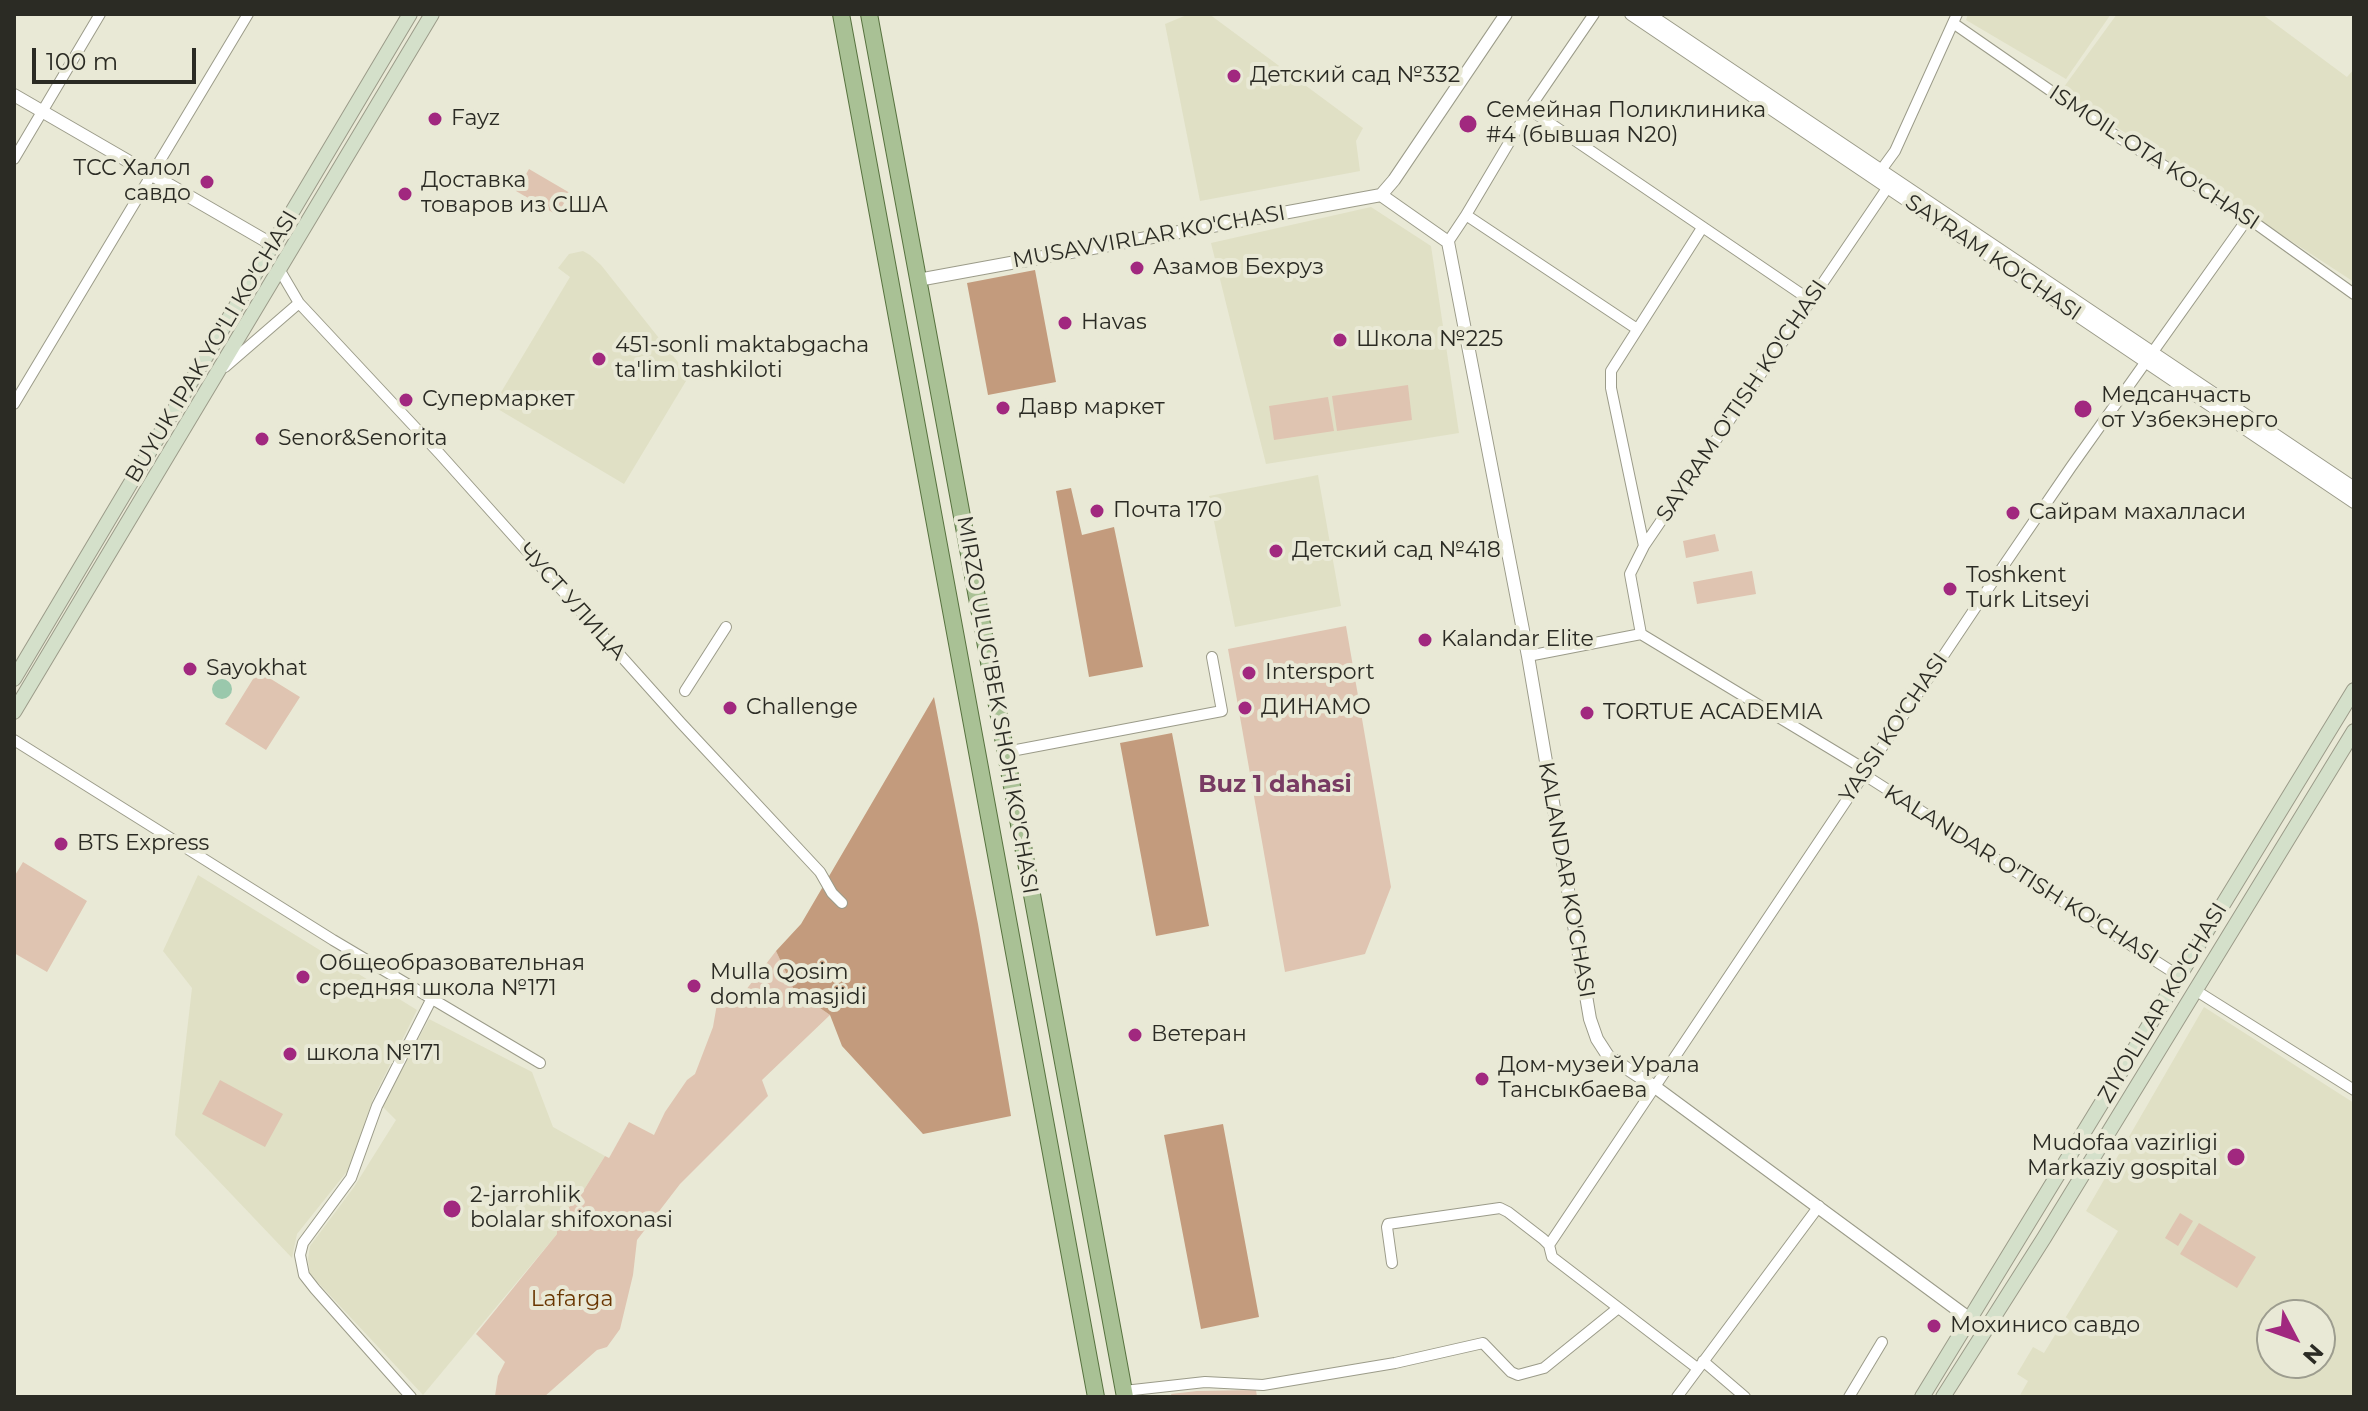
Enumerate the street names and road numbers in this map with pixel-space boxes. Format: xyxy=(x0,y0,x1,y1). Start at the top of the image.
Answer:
street label: ISMOIL-OTA KO'CHASI xyxy=(2044,80,2264,236)
street label: SAYRAM KO'CHASI xyxy=(1900,189,2086,327)
street label: MUSAVVIRLAR KO'CHASI xyxy=(1010,200,1288,274)
street label: BUYUK IPAK YO'LI KO'CHASI xyxy=(120,206,304,488)
street label: SAYRAM O'TISH KO'CHASI xyxy=(1651,275,1833,527)
street label: MIRZO ULUG'BEK SHOH KO'CHASI xyxy=(951,514,1043,896)
street label: ЧУСТ УЛИЦА xyxy=(513,538,631,666)
street label: YASSI KO'CHASI xyxy=(1834,648,1954,808)
street label: KALANDAR KO'CHASI xyxy=(1532,760,1600,1000)
street label: KALANDAR O'TISH KO'CHASI xyxy=(1879,779,2163,971)
street label: ZIYOLILAR KO'CHASI xyxy=(2093,898,2233,1108)

